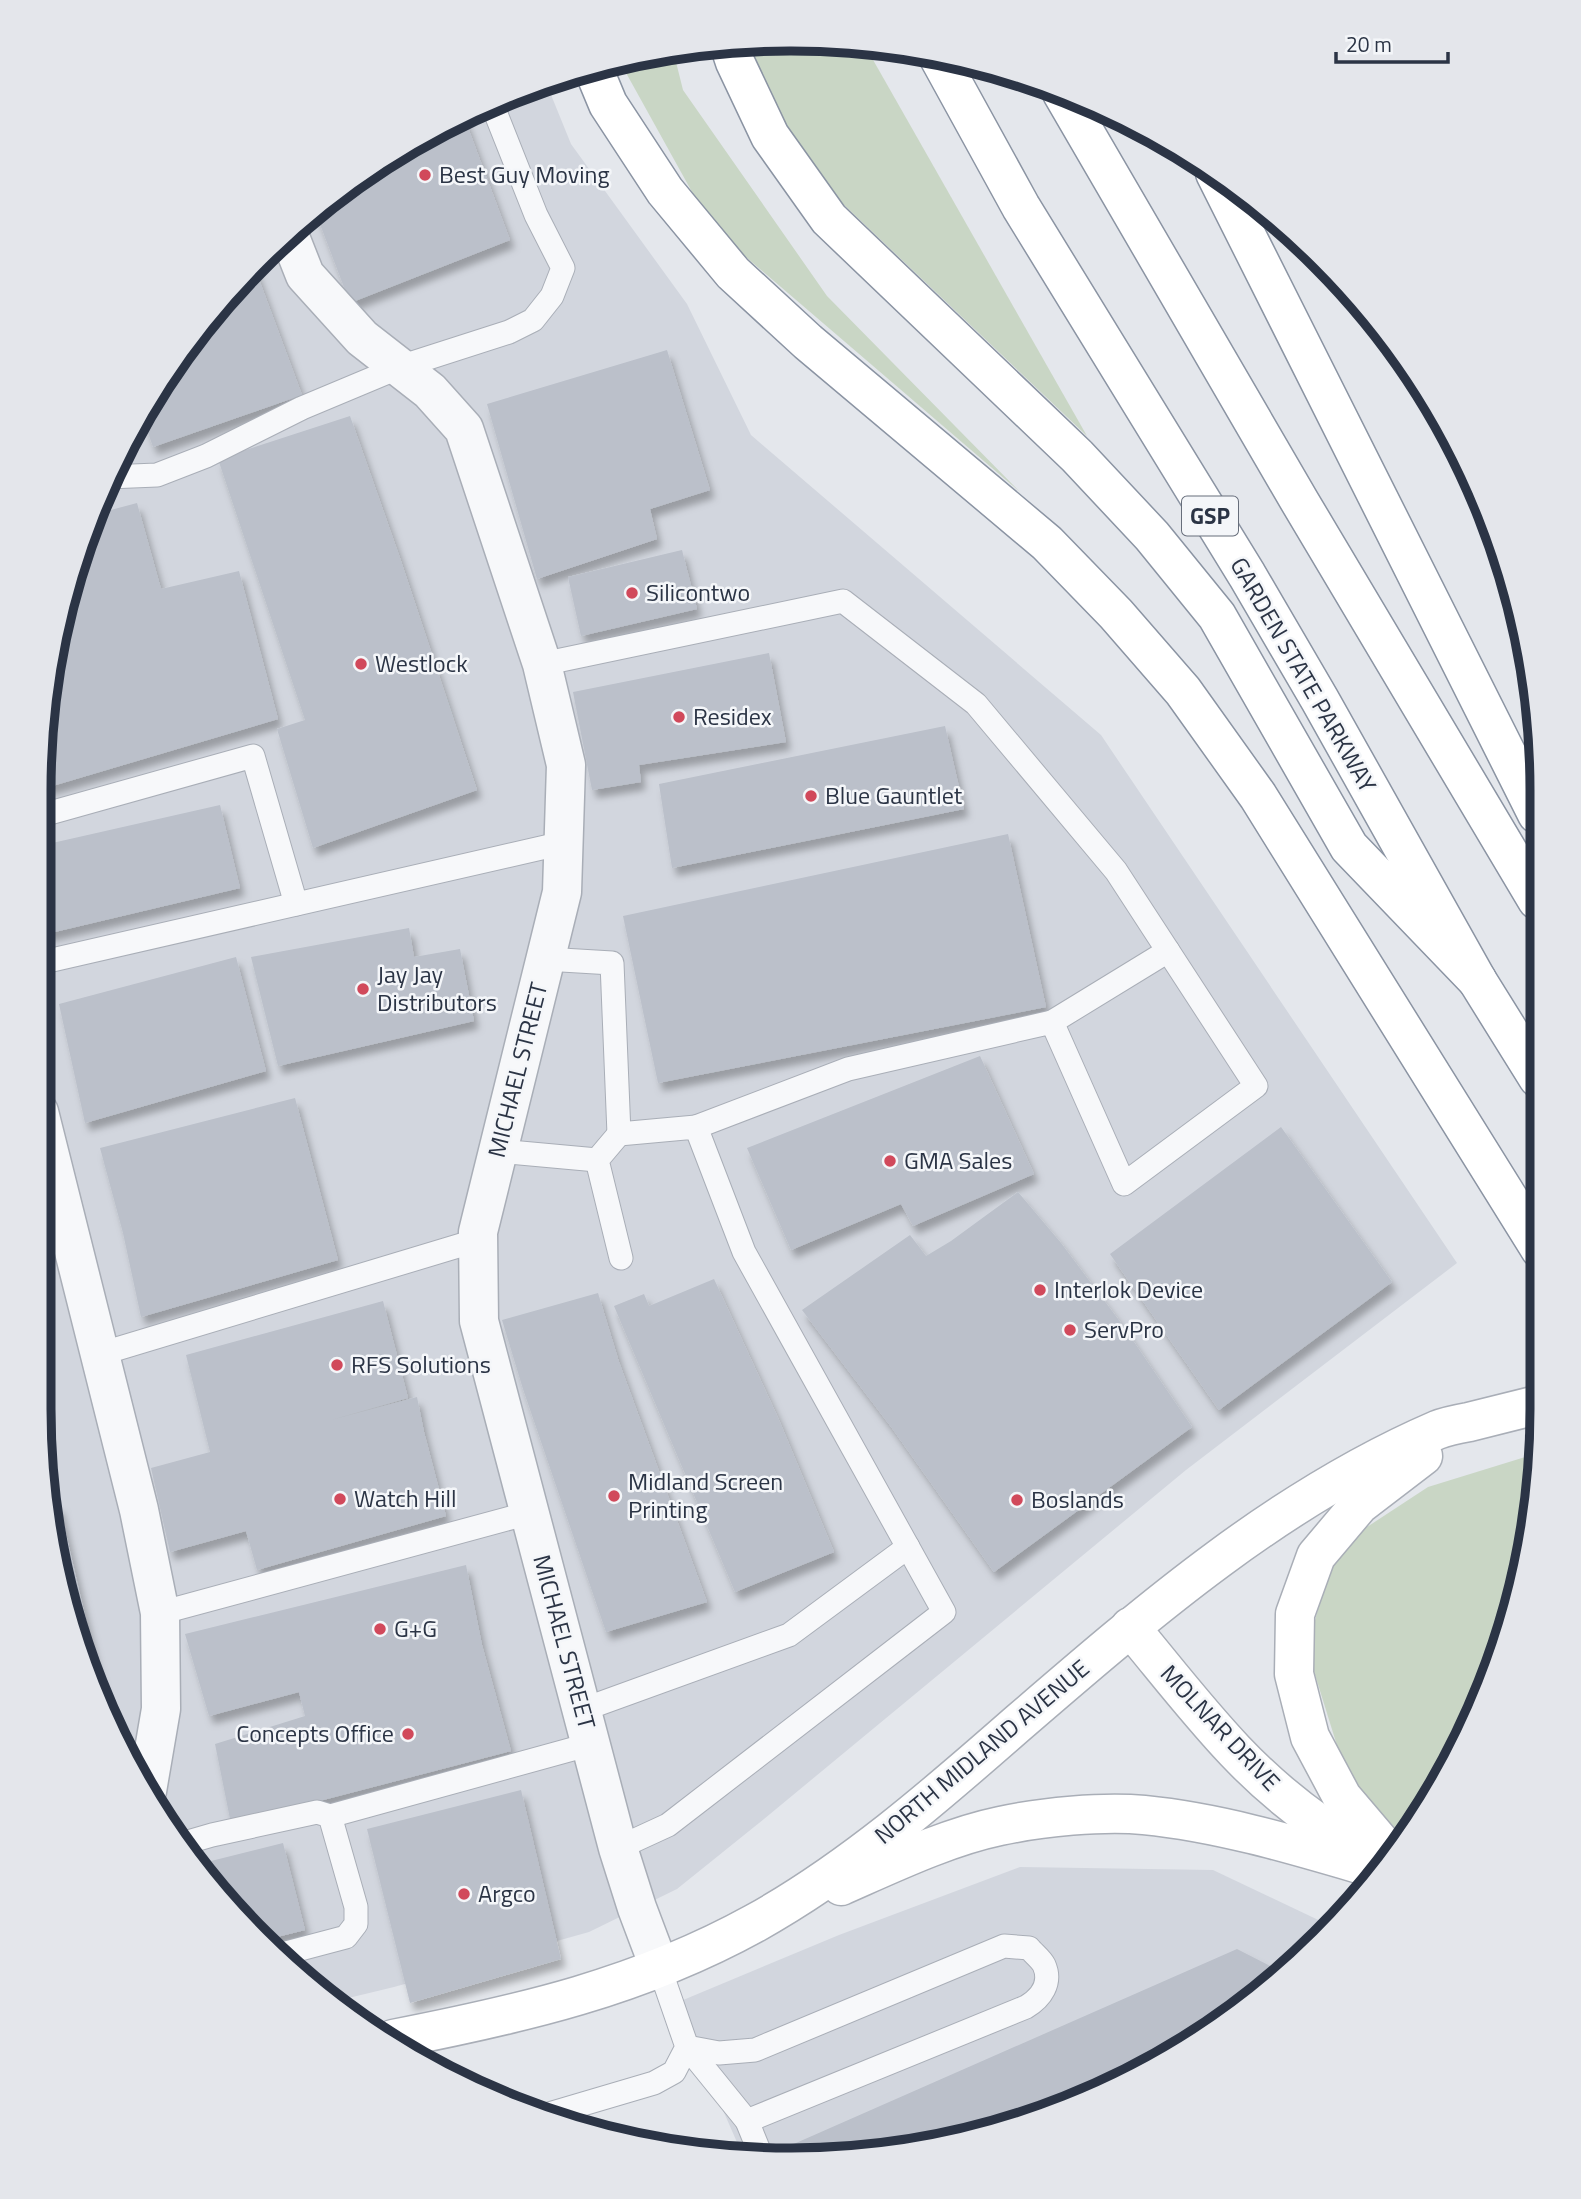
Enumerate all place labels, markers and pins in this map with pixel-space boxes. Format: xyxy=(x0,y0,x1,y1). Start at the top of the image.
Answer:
place label: Best Guy Moving xyxy=(439,156,610,192)
marker: Best Guy Moving xyxy=(417,167,433,183)
place label: Silicontwo xyxy=(646,574,750,610)
marker: Silicontwo xyxy=(624,585,640,601)
place label: Westlock xyxy=(375,645,468,681)
marker: Westlock xyxy=(353,656,369,672)
place label: Residex xyxy=(693,698,772,734)
marker: Residex xyxy=(671,709,687,725)
place label: Blue Gauntlet xyxy=(825,777,963,813)
marker: Blue Gauntlet xyxy=(803,788,819,804)
place label: Jay Jay Distributors xyxy=(377,956,497,1020)
marker: Jay Jay Distributors xyxy=(355,981,371,997)
place label: GMA Sales xyxy=(904,1142,1012,1178)
marker: GMA Sales xyxy=(882,1153,898,1169)
place label: Interlok Device xyxy=(1054,1271,1203,1307)
marker: Interlok Device xyxy=(1032,1282,1048,1298)
place label: ServPro xyxy=(1084,1311,1164,1347)
marker: ServPro xyxy=(1062,1322,1078,1338)
place label: RFS Solutions xyxy=(351,1346,491,1382)
marker: RFS Solutions xyxy=(329,1357,345,1373)
place label: Midland Screen Printing xyxy=(628,1463,783,1527)
place label: Watch Hill xyxy=(354,1480,457,1516)
place label: Boslands xyxy=(1031,1481,1124,1517)
marker: Midland Screen Printing xyxy=(606,1488,622,1504)
marker: Watch Hill xyxy=(332,1491,348,1507)
marker: Boslands xyxy=(1009,1492,1025,1508)
place label: G+G xyxy=(394,1610,437,1646)
marker: G+G xyxy=(372,1621,388,1637)
place label: Concepts Office xyxy=(236,1715,394,1751)
marker: Concepts Office xyxy=(400,1726,416,1742)
place label: Argco xyxy=(478,1875,536,1911)
marker: Argco xyxy=(456,1886,472,1902)

